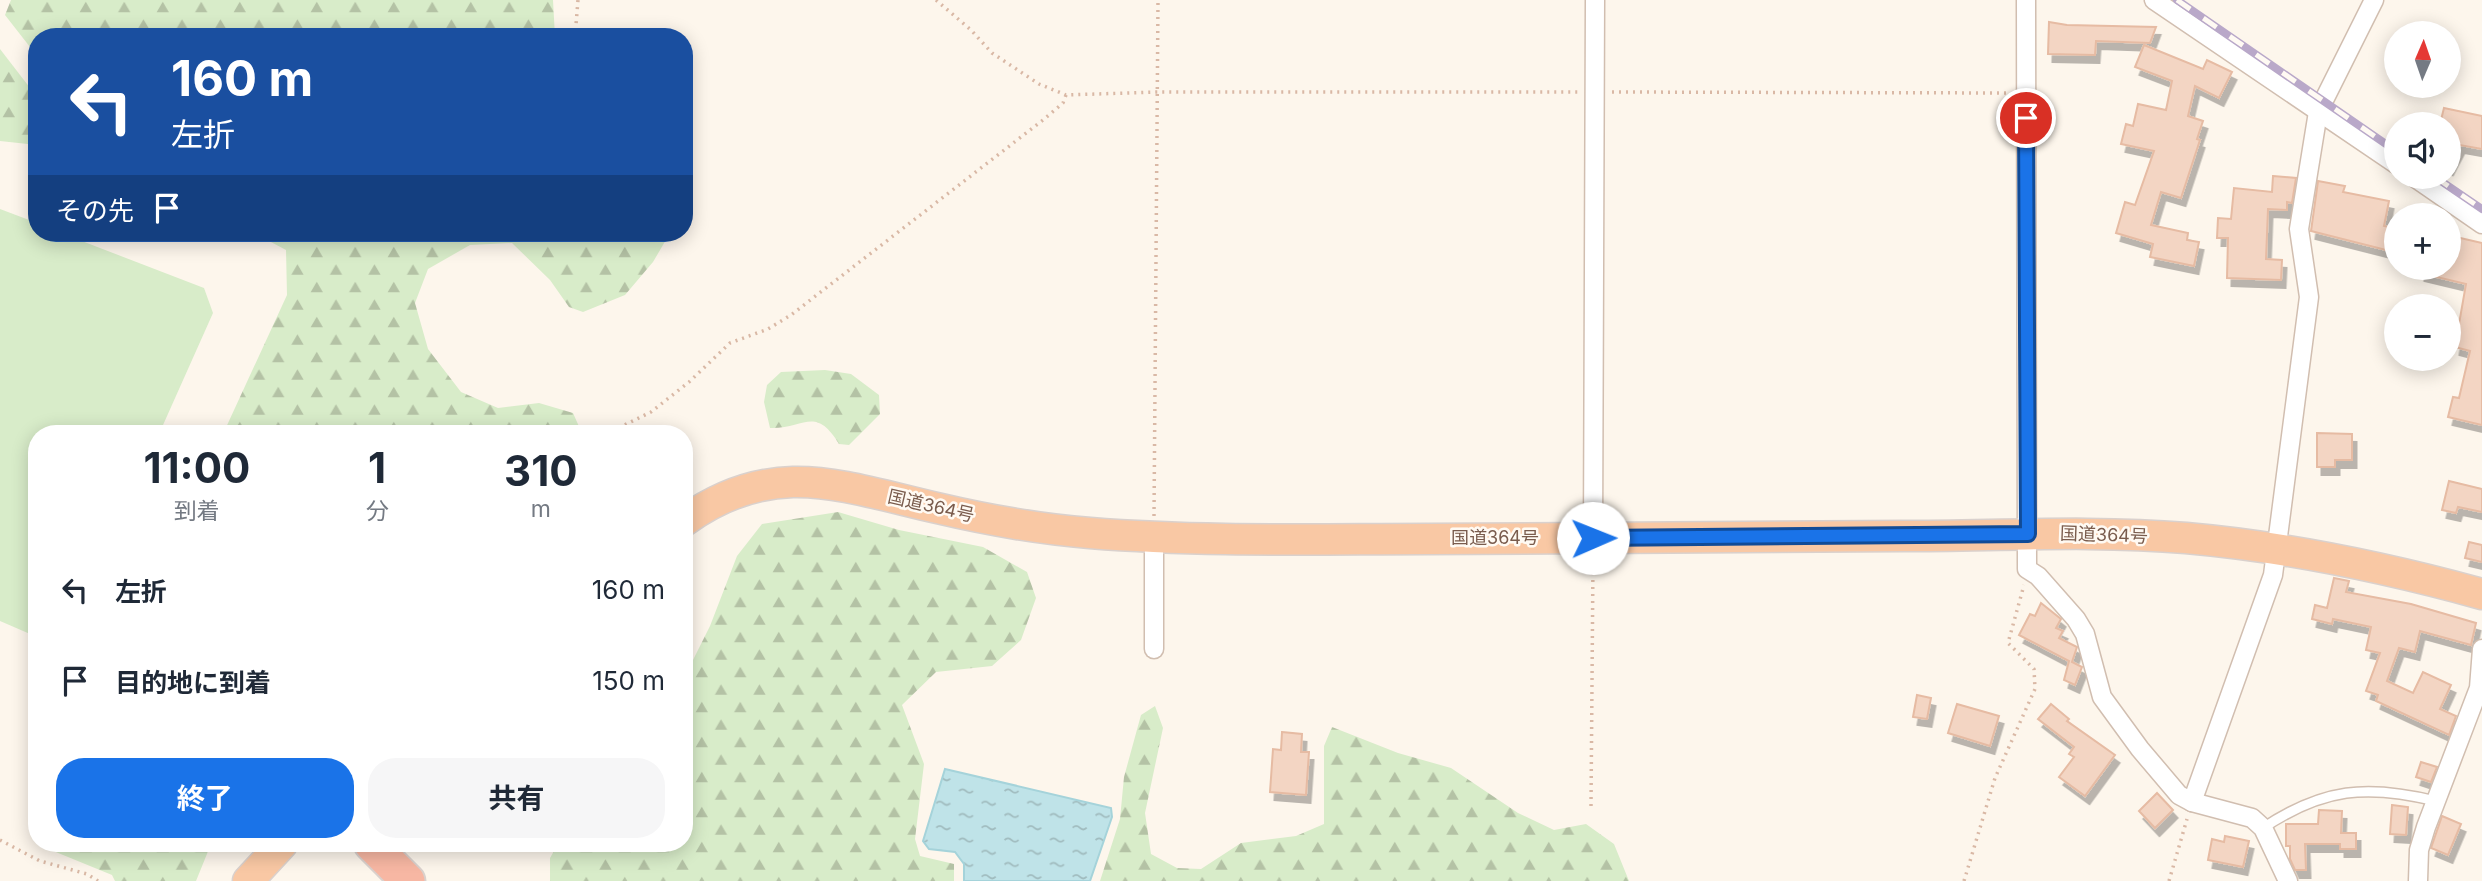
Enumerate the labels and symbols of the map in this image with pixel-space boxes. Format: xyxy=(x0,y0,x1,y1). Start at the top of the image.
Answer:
north arrow xyxy=(2384,21,2460,98)
pin xyxy=(1996,88,2056,148)
street label: 国道364号 xyxy=(886,485,976,526)
position arrow xyxy=(1556,501,1630,575)
street label: 国道364号 xyxy=(2060,522,2148,547)
street label: 国道364号 xyxy=(1451,527,1539,548)

